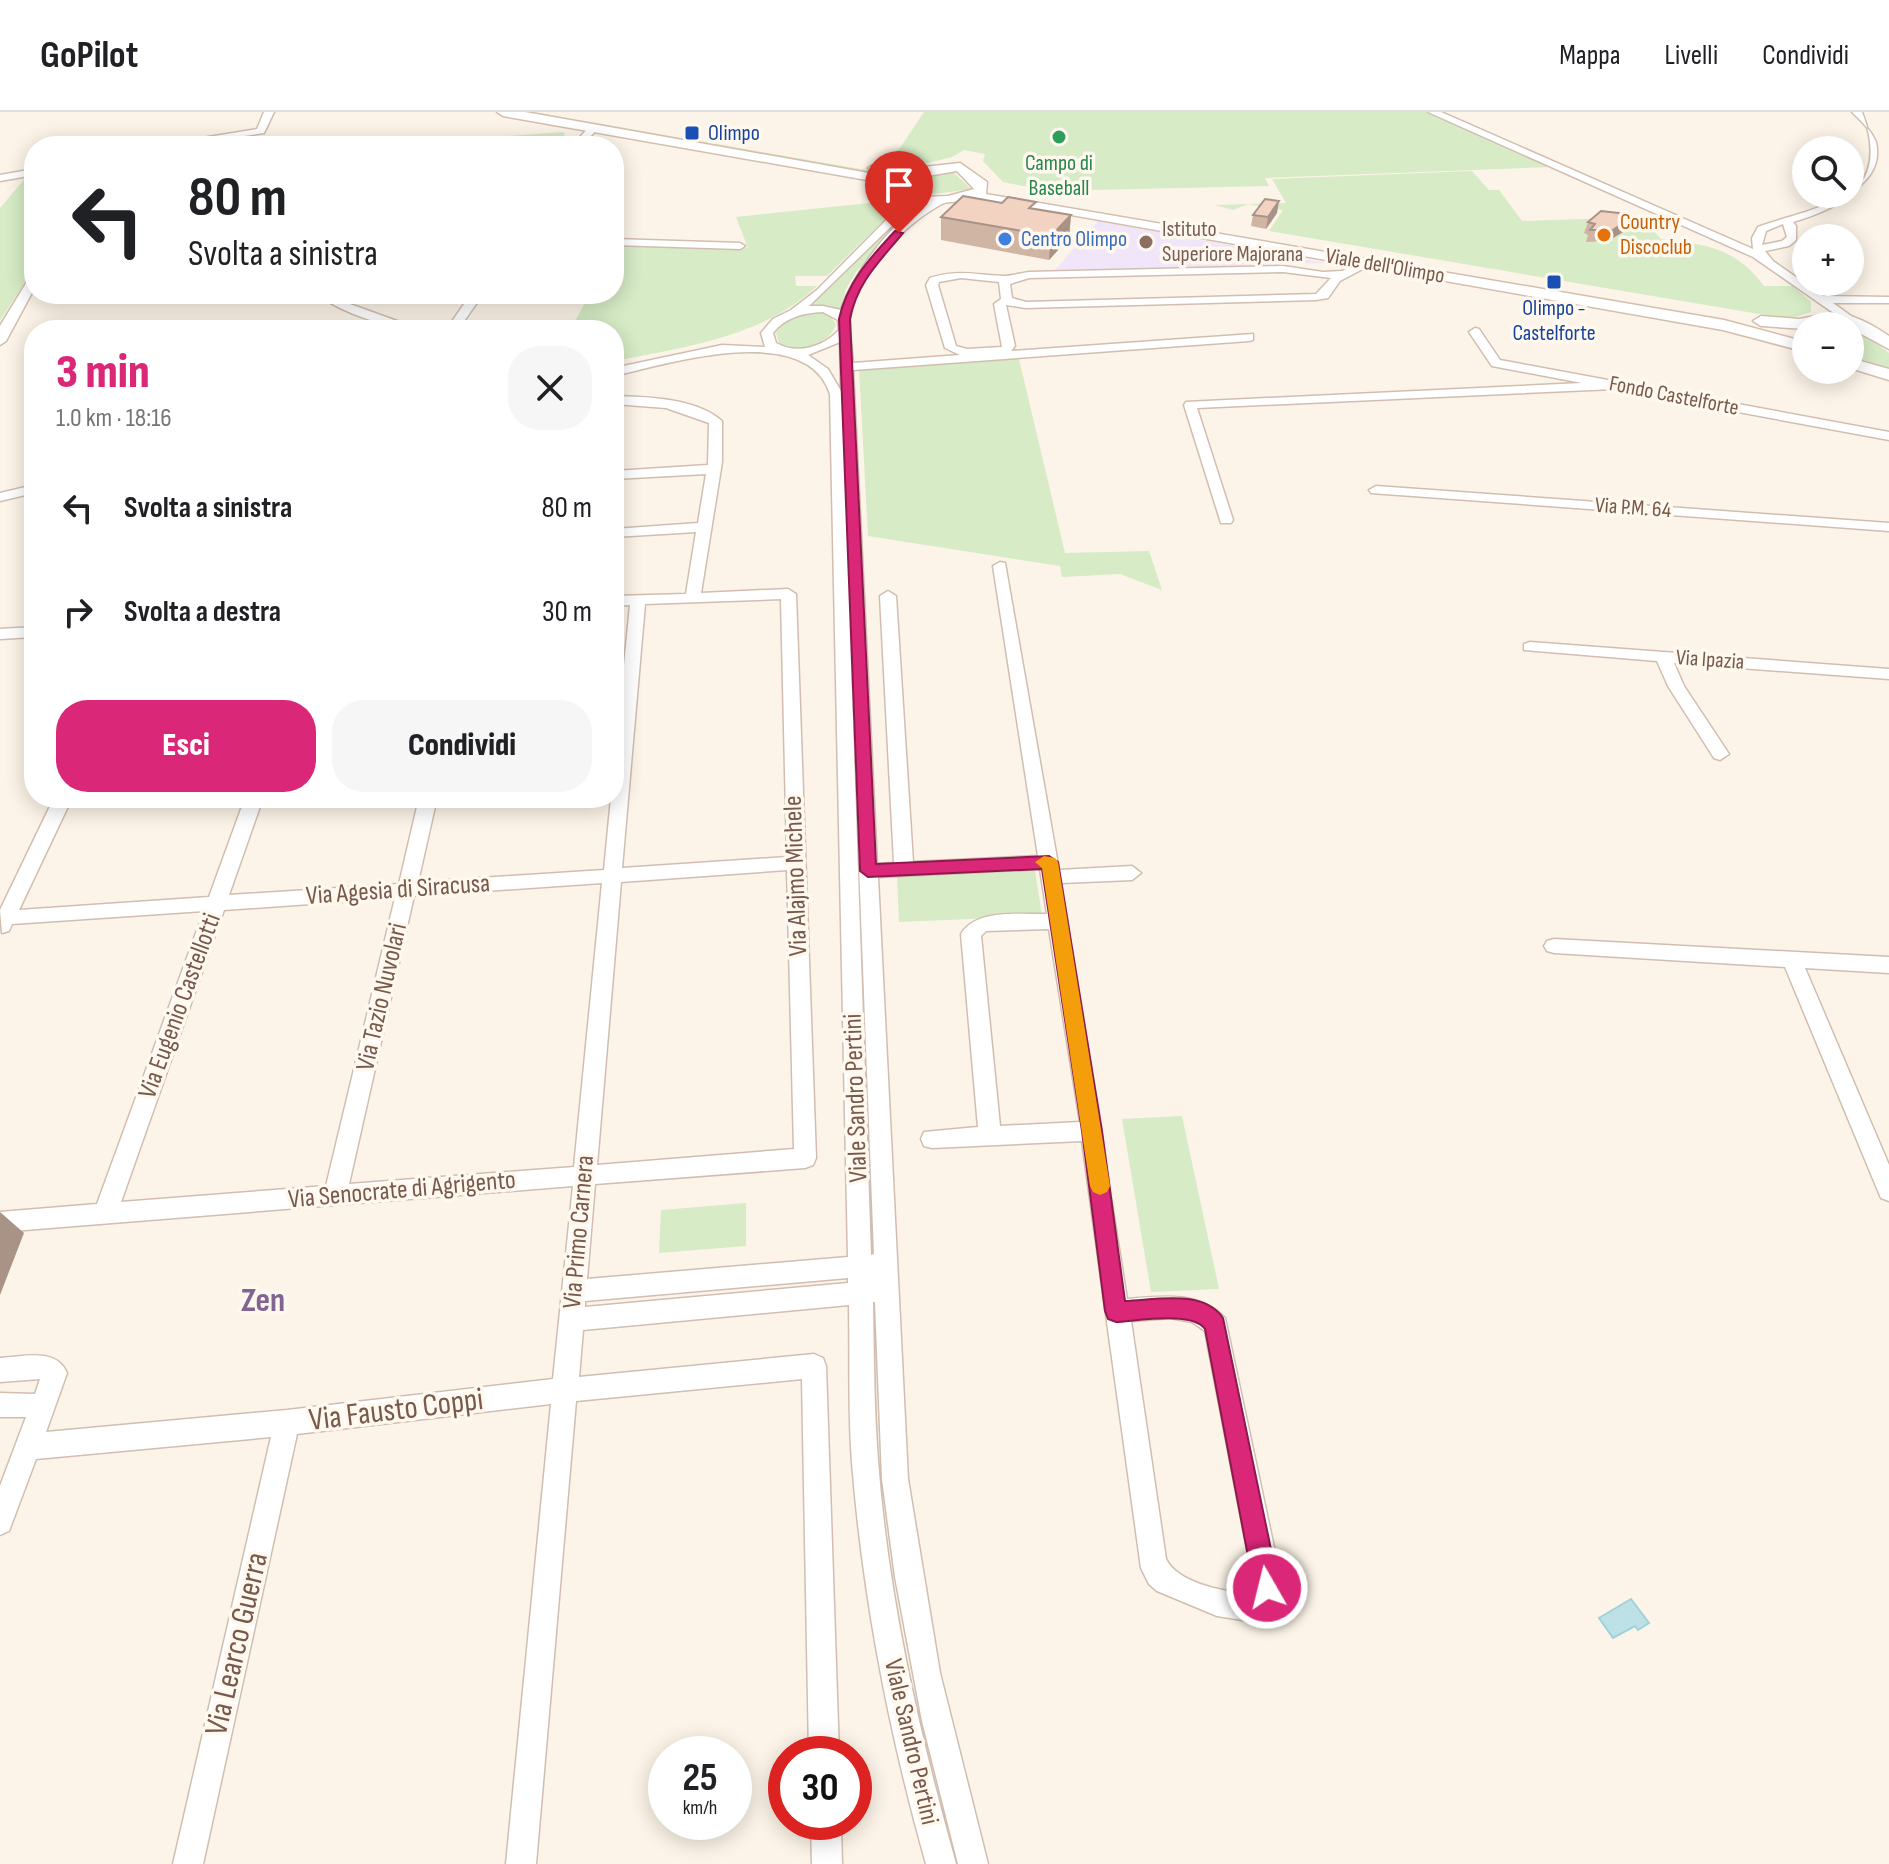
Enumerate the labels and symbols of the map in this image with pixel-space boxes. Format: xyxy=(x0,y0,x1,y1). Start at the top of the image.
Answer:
place label: Olimpo xyxy=(708,120,760,147)
marker: Olimpo xyxy=(683,124,701,142)
marker: Campo di Baseball xyxy=(1050,128,1068,146)
place label: Campo di Baseball xyxy=(1025,150,1093,202)
pin xyxy=(865,151,933,233)
place label: Country Discoclub xyxy=(1620,209,1692,261)
place label: Istituto Superiore Majorana xyxy=(1162,216,1303,268)
place label: Centro Olimpo xyxy=(1021,226,1127,253)
marker: Country Discoclub xyxy=(1595,226,1613,244)
marker: Centro Olimpo xyxy=(996,230,1014,248)
marker: Istituto Superiore Majorana xyxy=(1137,233,1155,251)
street label: Viale dell'Olimpo xyxy=(1323,242,1447,290)
marker: Olimpo - Castelforte xyxy=(1545,273,1563,291)
place label: Olimpo - Castelforte xyxy=(1512,295,1596,347)
street label: Fondo Castelforte xyxy=(1607,370,1741,422)
street label: Via P.M. 64 xyxy=(1594,492,1672,524)
street label: Via Ipazia xyxy=(1675,644,1745,676)
street label: Via Alajmo Michele xyxy=(778,795,814,957)
street label: Via Agesia di Siracusa xyxy=(305,868,491,912)
street label: Via Eugenio Castellotti xyxy=(132,909,228,1103)
street label: Via Tazio Nuvolari xyxy=(350,920,414,1074)
street label: Viale Sandro Pertini xyxy=(838,1013,874,1183)
street label: Via Primo Carnera xyxy=(557,1154,601,1310)
street label: Via Senocrate di Agrigento xyxy=(287,1165,517,1215)
district label: Zen xyxy=(241,1280,285,1321)
street label: Via Fausto Coppi xyxy=(307,1380,485,1440)
position arrow xyxy=(1225,1546,1309,1630)
street label: Via Learco Guerra xyxy=(197,1549,277,1739)
street label: Viale Sandro Pertini xyxy=(877,1656,945,1828)
speed limit sign: 30 xyxy=(768,1736,872,1840)

